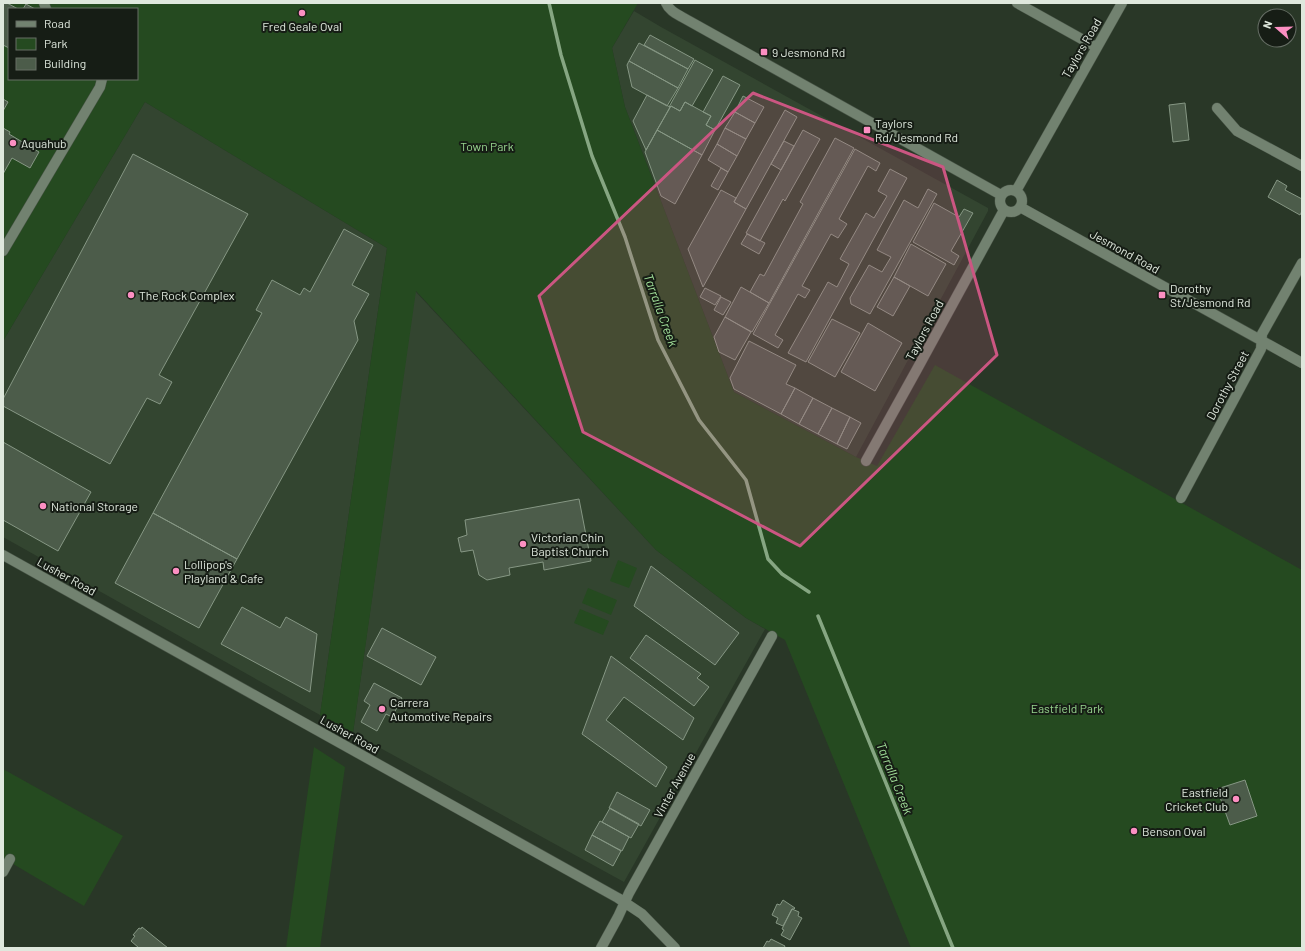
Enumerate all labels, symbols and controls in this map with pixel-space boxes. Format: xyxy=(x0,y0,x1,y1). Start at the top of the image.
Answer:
legend xyxy=(8,8,138,80)
marker: Fred Geale Oval xyxy=(297,8,307,18)
north arrow xyxy=(1257,8,1297,48)
text: Road xyxy=(44,16,71,30)
street label: Taylors Road xyxy=(1058,16,1104,80)
place label: Fred Geale Oval xyxy=(262,19,342,33)
text: N xyxy=(1260,19,1274,30)
text: Park xyxy=(44,36,68,50)
place label: 9 Jesmond Rd xyxy=(772,45,845,59)
marker: 9 Jesmond Rd xyxy=(759,47,769,57)
text: Building xyxy=(44,56,86,70)
place label: Taylors Rd/Jesmond Rd xyxy=(875,116,958,144)
marker: Taylors Rd/Jesmond Rd xyxy=(862,125,872,135)
place label: Aquahub xyxy=(21,136,67,150)
marker: Aquahub xyxy=(8,138,18,148)
park label: Town Park xyxy=(460,139,514,153)
street label: Jesmond Road xyxy=(1088,226,1162,276)
water label: Tarralla Creek xyxy=(640,271,682,349)
place label: Dorothy St/Jesmond Rd xyxy=(1170,281,1251,309)
place label: The Rock Complex xyxy=(139,288,235,302)
marker: The Rock Complex xyxy=(126,290,136,300)
marker: Dorothy St/Jesmond Rd xyxy=(1157,290,1167,300)
street label: Taylors Road xyxy=(902,297,946,363)
street label: Dorothy Street xyxy=(1203,348,1251,422)
place label: National Storage xyxy=(51,499,138,513)
marker: National Storage xyxy=(38,501,48,511)
place label: Victorian Chin Baptist Church xyxy=(531,530,608,558)
marker: Victorian Chin Baptist Church xyxy=(518,539,528,549)
street label: Lusher Road xyxy=(35,554,99,598)
place label: Lollipop's Playland & Cafe xyxy=(184,557,263,585)
marker: Lollipop's Playland & Cafe xyxy=(171,566,181,576)
place label: Carrera Automotive Repairs xyxy=(390,695,492,723)
park label: Eastfield Park xyxy=(1031,701,1103,715)
marker: Carrera Automotive Repairs xyxy=(377,704,387,714)
street label: Lusher Road xyxy=(318,712,382,756)
water label: Tarralla Creek xyxy=(873,740,917,817)
street label: Vinter Avenue xyxy=(650,750,698,820)
place label: Eastfield Cricket Club xyxy=(1165,785,1228,813)
marker: Eastfield Cricket Club xyxy=(1231,794,1241,804)
place label: Benson Oval xyxy=(1142,824,1206,838)
marker: Benson Oval xyxy=(1129,826,1139,836)

